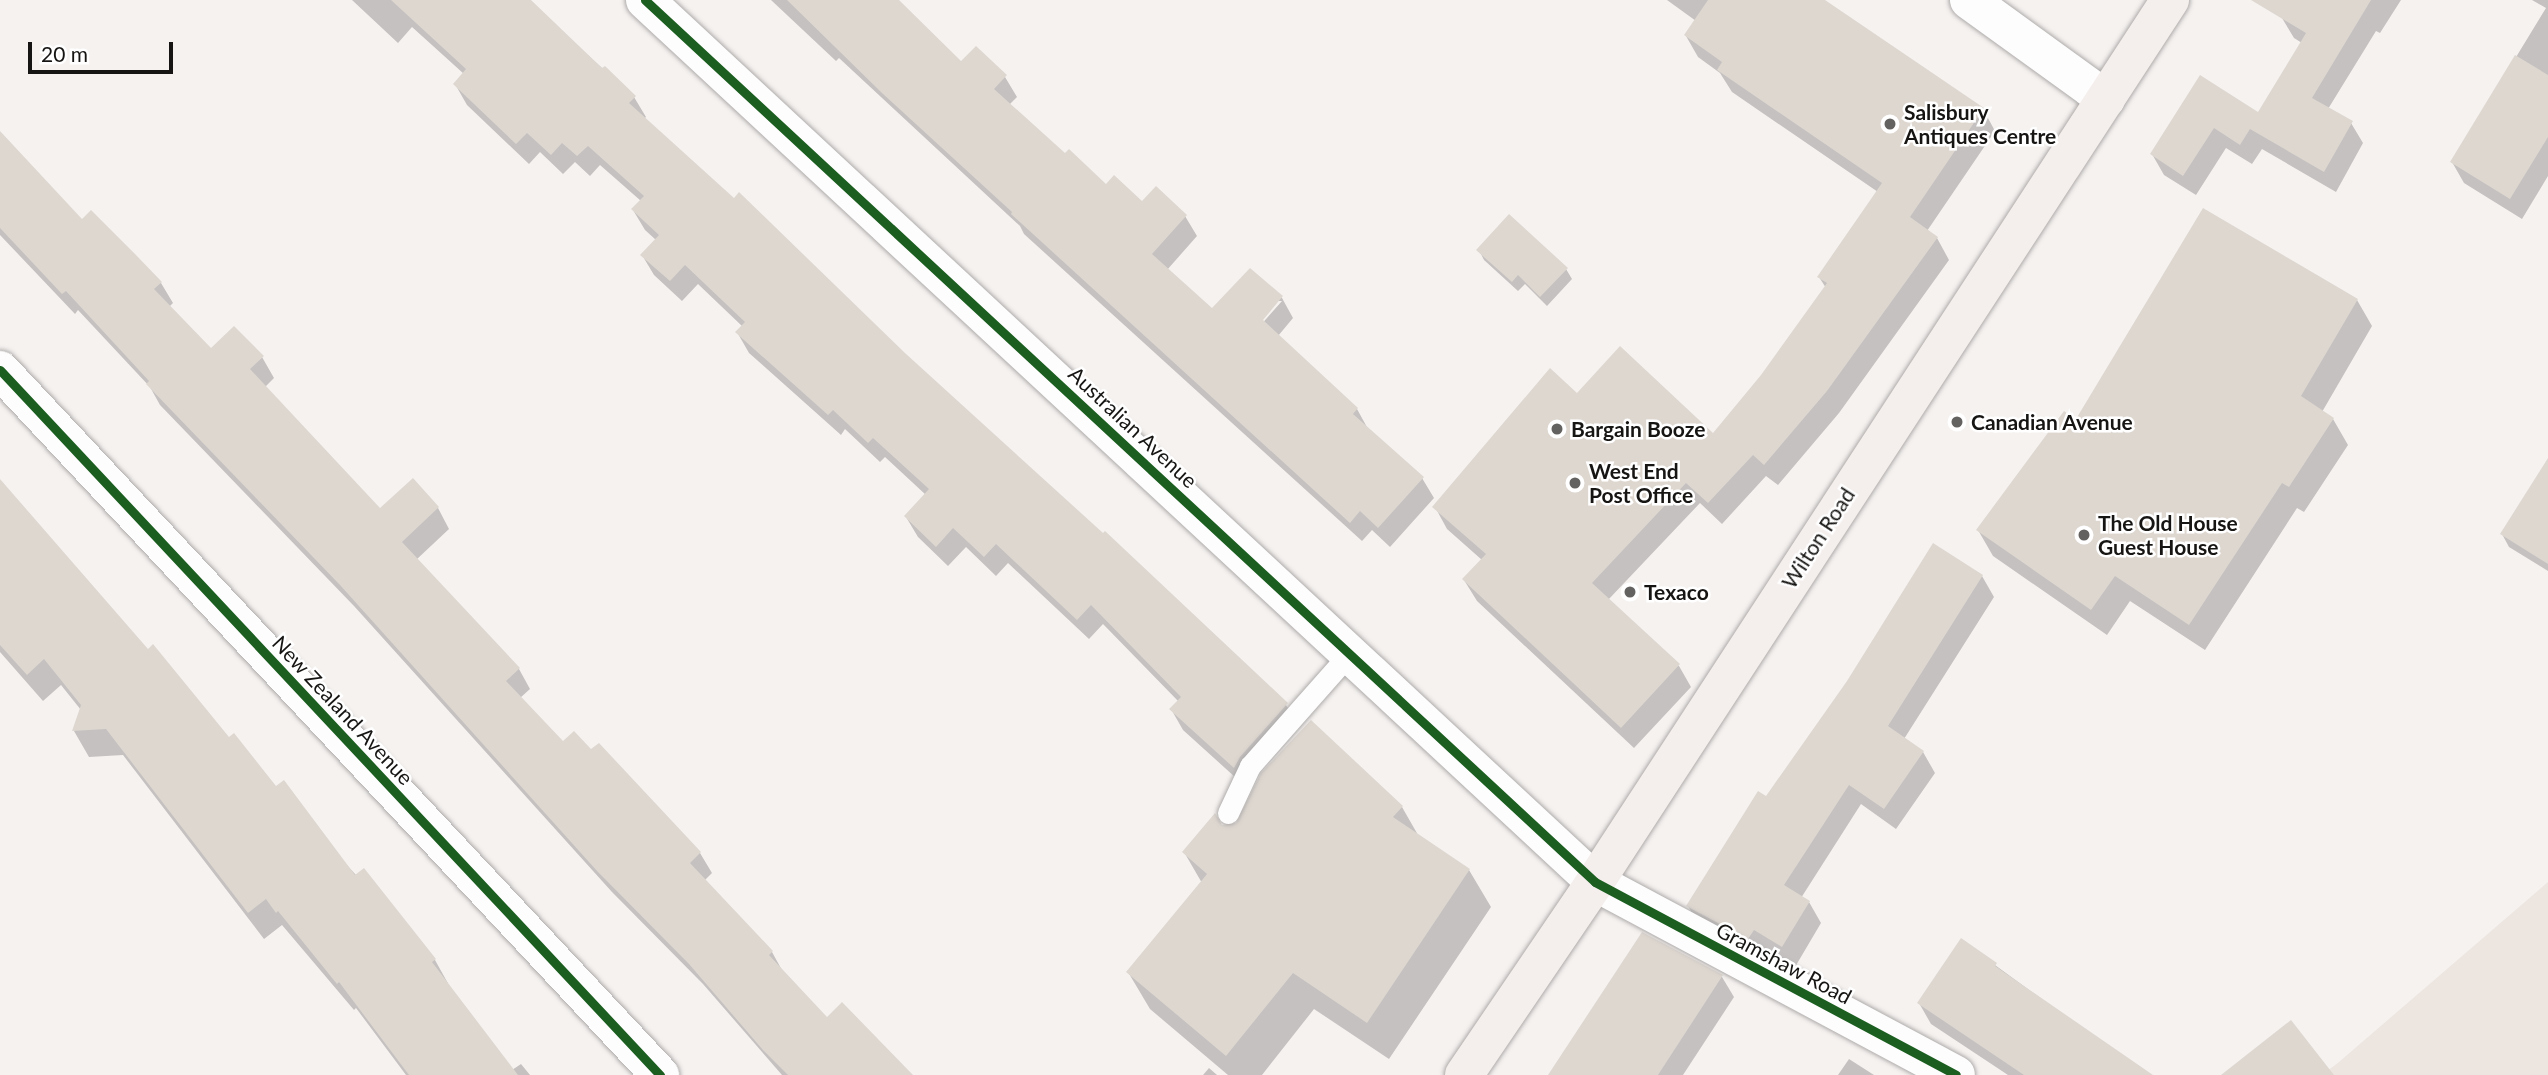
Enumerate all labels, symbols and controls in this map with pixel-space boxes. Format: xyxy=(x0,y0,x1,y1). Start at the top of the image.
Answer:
scale bar xyxy=(32,28,177,72)
text: 20 m xyxy=(41,41,88,66)
place label: Salisbury Antiques Centre xyxy=(1904,99,2056,149)
marker: Salisbury Antiques Centre xyxy=(1882,116,1898,132)
street label: Australian Avenue xyxy=(1063,361,1203,493)
place label: Canadian Avenue xyxy=(1971,409,2133,435)
marker: Canadian Avenue xyxy=(1949,414,1965,430)
place label: Bargain Booze xyxy=(1571,416,1705,442)
marker: Bargain Booze xyxy=(1549,421,1565,437)
place label: West End Post Office xyxy=(1589,458,1693,508)
marker: West End Post Office xyxy=(1567,475,1583,491)
street label: Wilton Road xyxy=(1776,483,1860,593)
place label: The Old House Guest House xyxy=(2098,510,2238,560)
marker: The Old House Guest House xyxy=(2076,527,2092,543)
place label: Texaco xyxy=(1644,579,1709,605)
marker: Texaco xyxy=(1622,584,1638,600)
street label: New Zealand Avenue xyxy=(267,630,419,790)
street label: Gramshaw Road xyxy=(1712,917,1856,1009)

